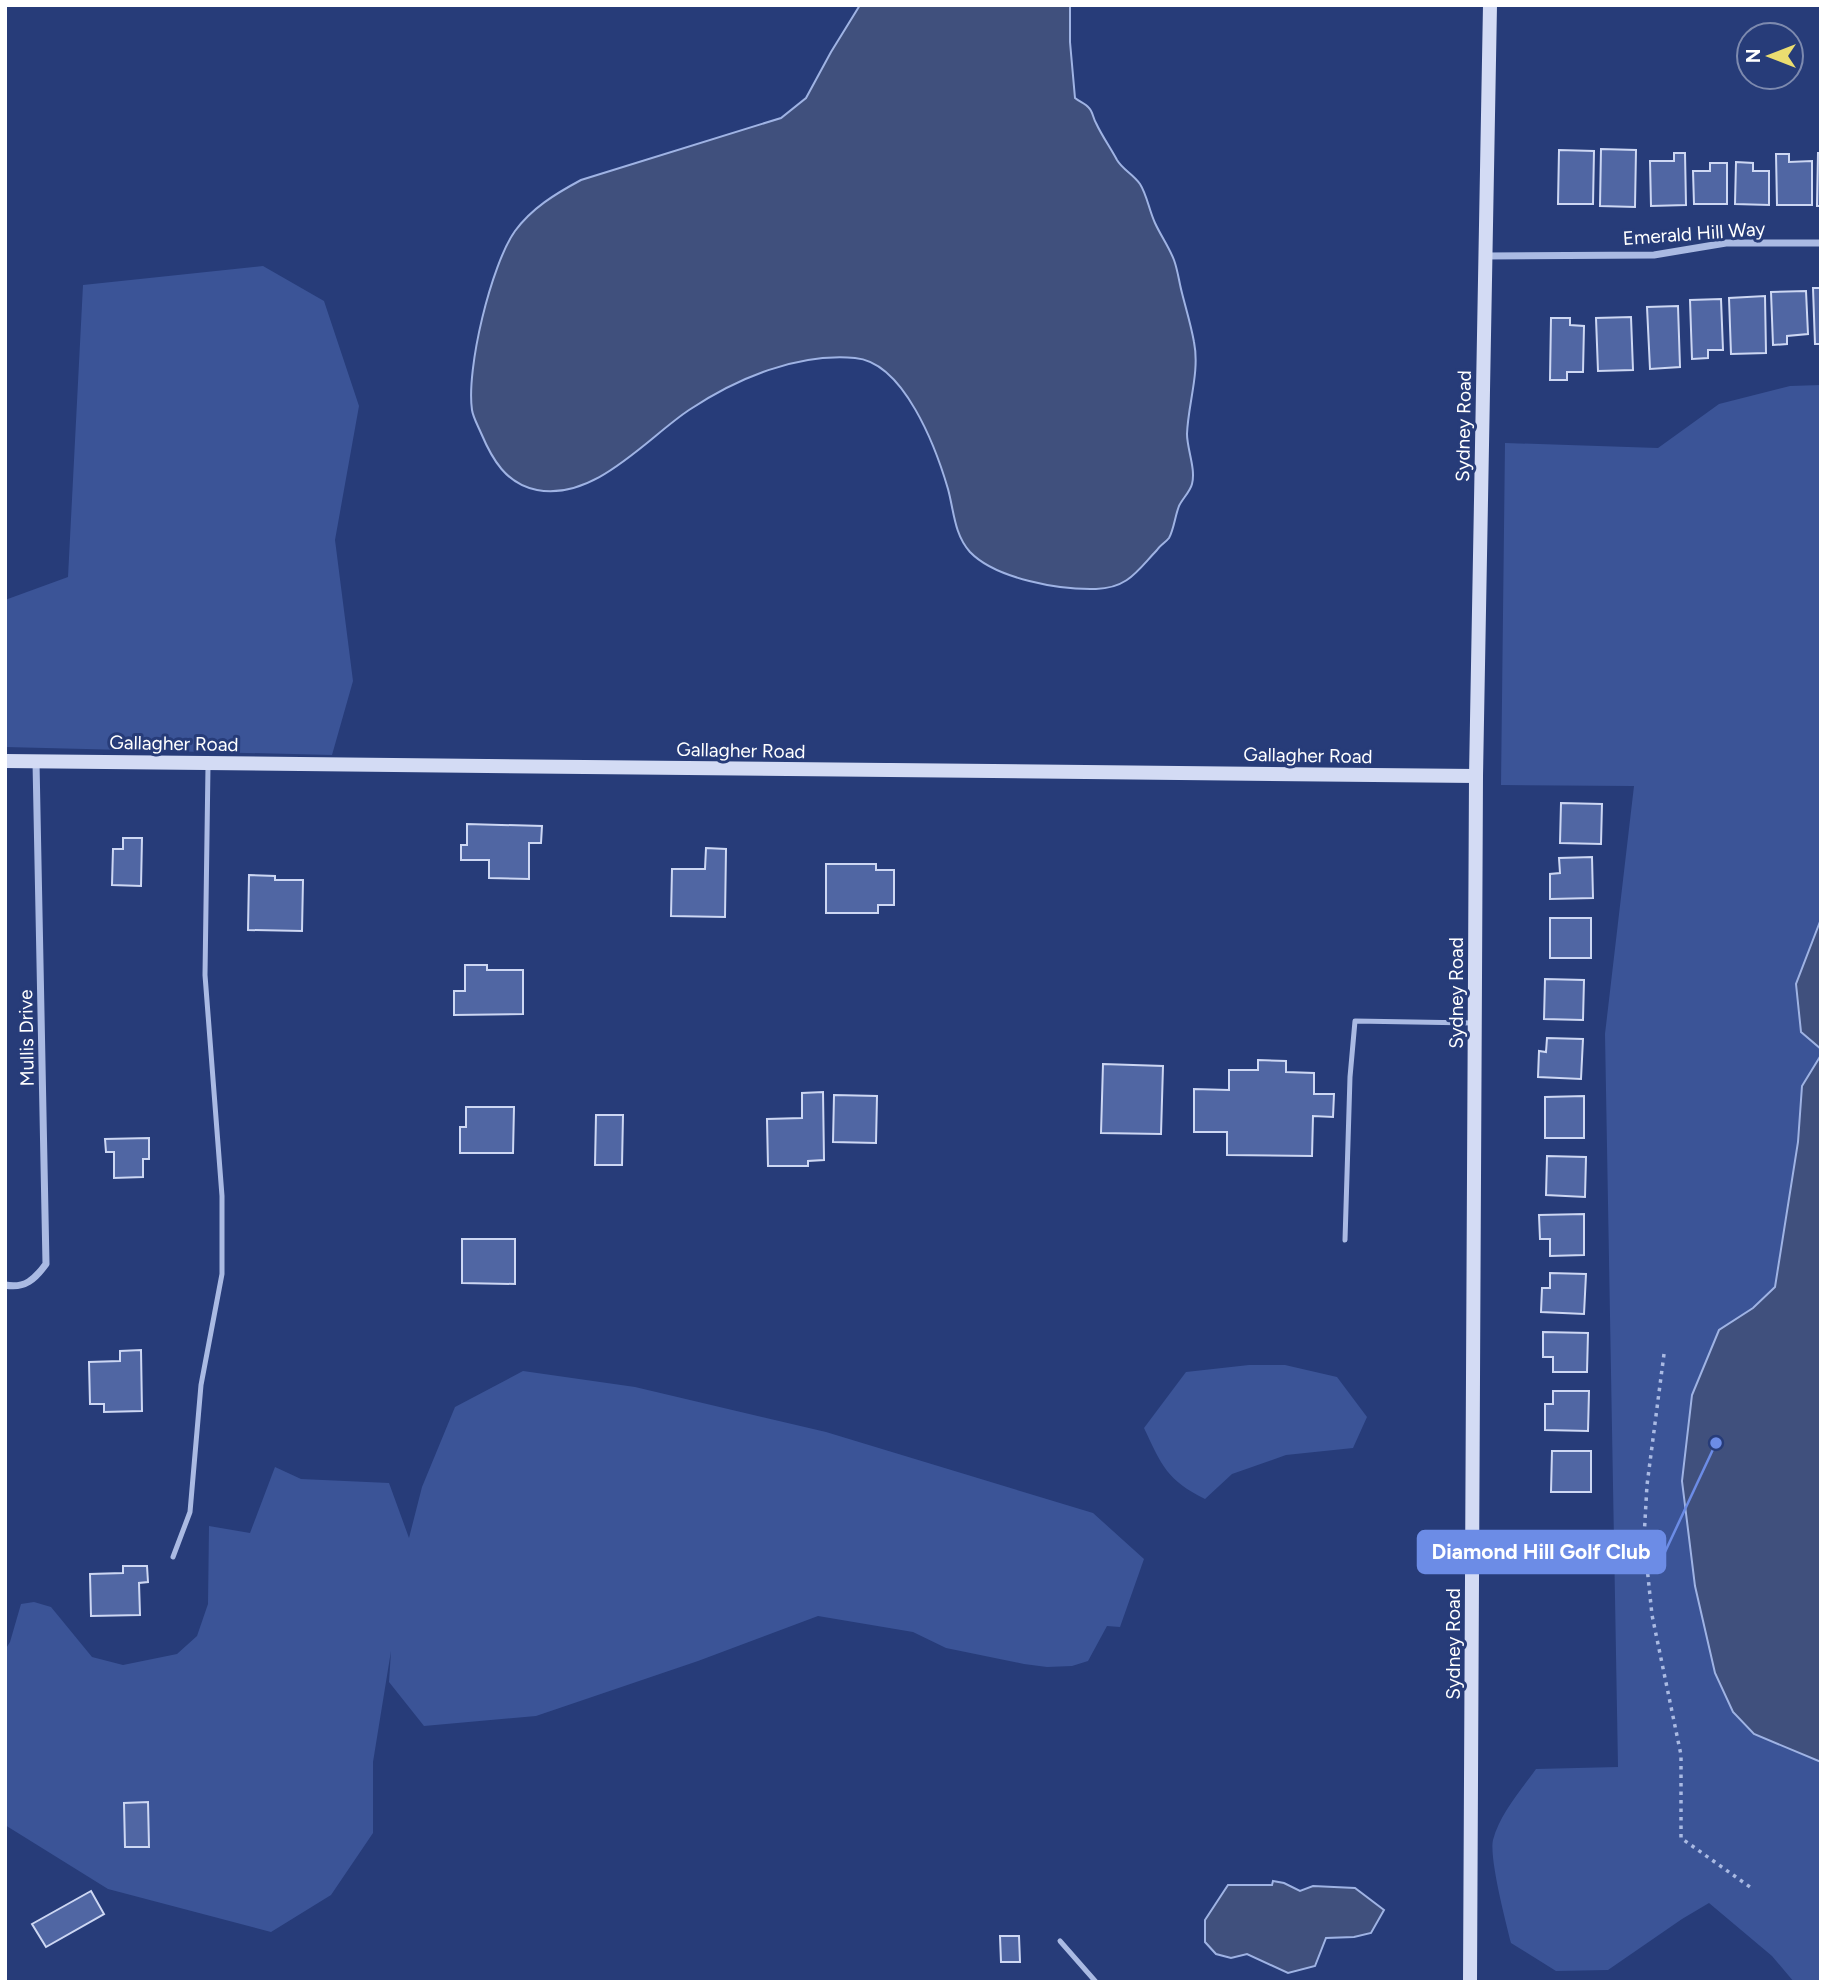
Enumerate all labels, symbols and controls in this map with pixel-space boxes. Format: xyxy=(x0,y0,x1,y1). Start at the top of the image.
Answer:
north arrow xyxy=(1735,21,1805,91)
text: N xyxy=(1742,49,1765,63)
street label: Emerald Hill Way xyxy=(1622,217,1766,250)
street label: Sydney Road xyxy=(1451,370,1476,482)
street label: Gallagher Road xyxy=(109,731,239,756)
street label: Gallagher Road xyxy=(676,738,806,763)
street label: Gallagher Road xyxy=(1243,743,1373,768)
street label: Sydney Road xyxy=(1445,937,1468,1049)
street label: Mullis Drive xyxy=(14,989,39,1087)
callout: Diamond Hill Golf Club xyxy=(1418,1531,1665,1573)
text: Diamond Hill Golf Club xyxy=(1432,1539,1650,1564)
street label: Sydney Road xyxy=(1442,1588,1465,1700)

